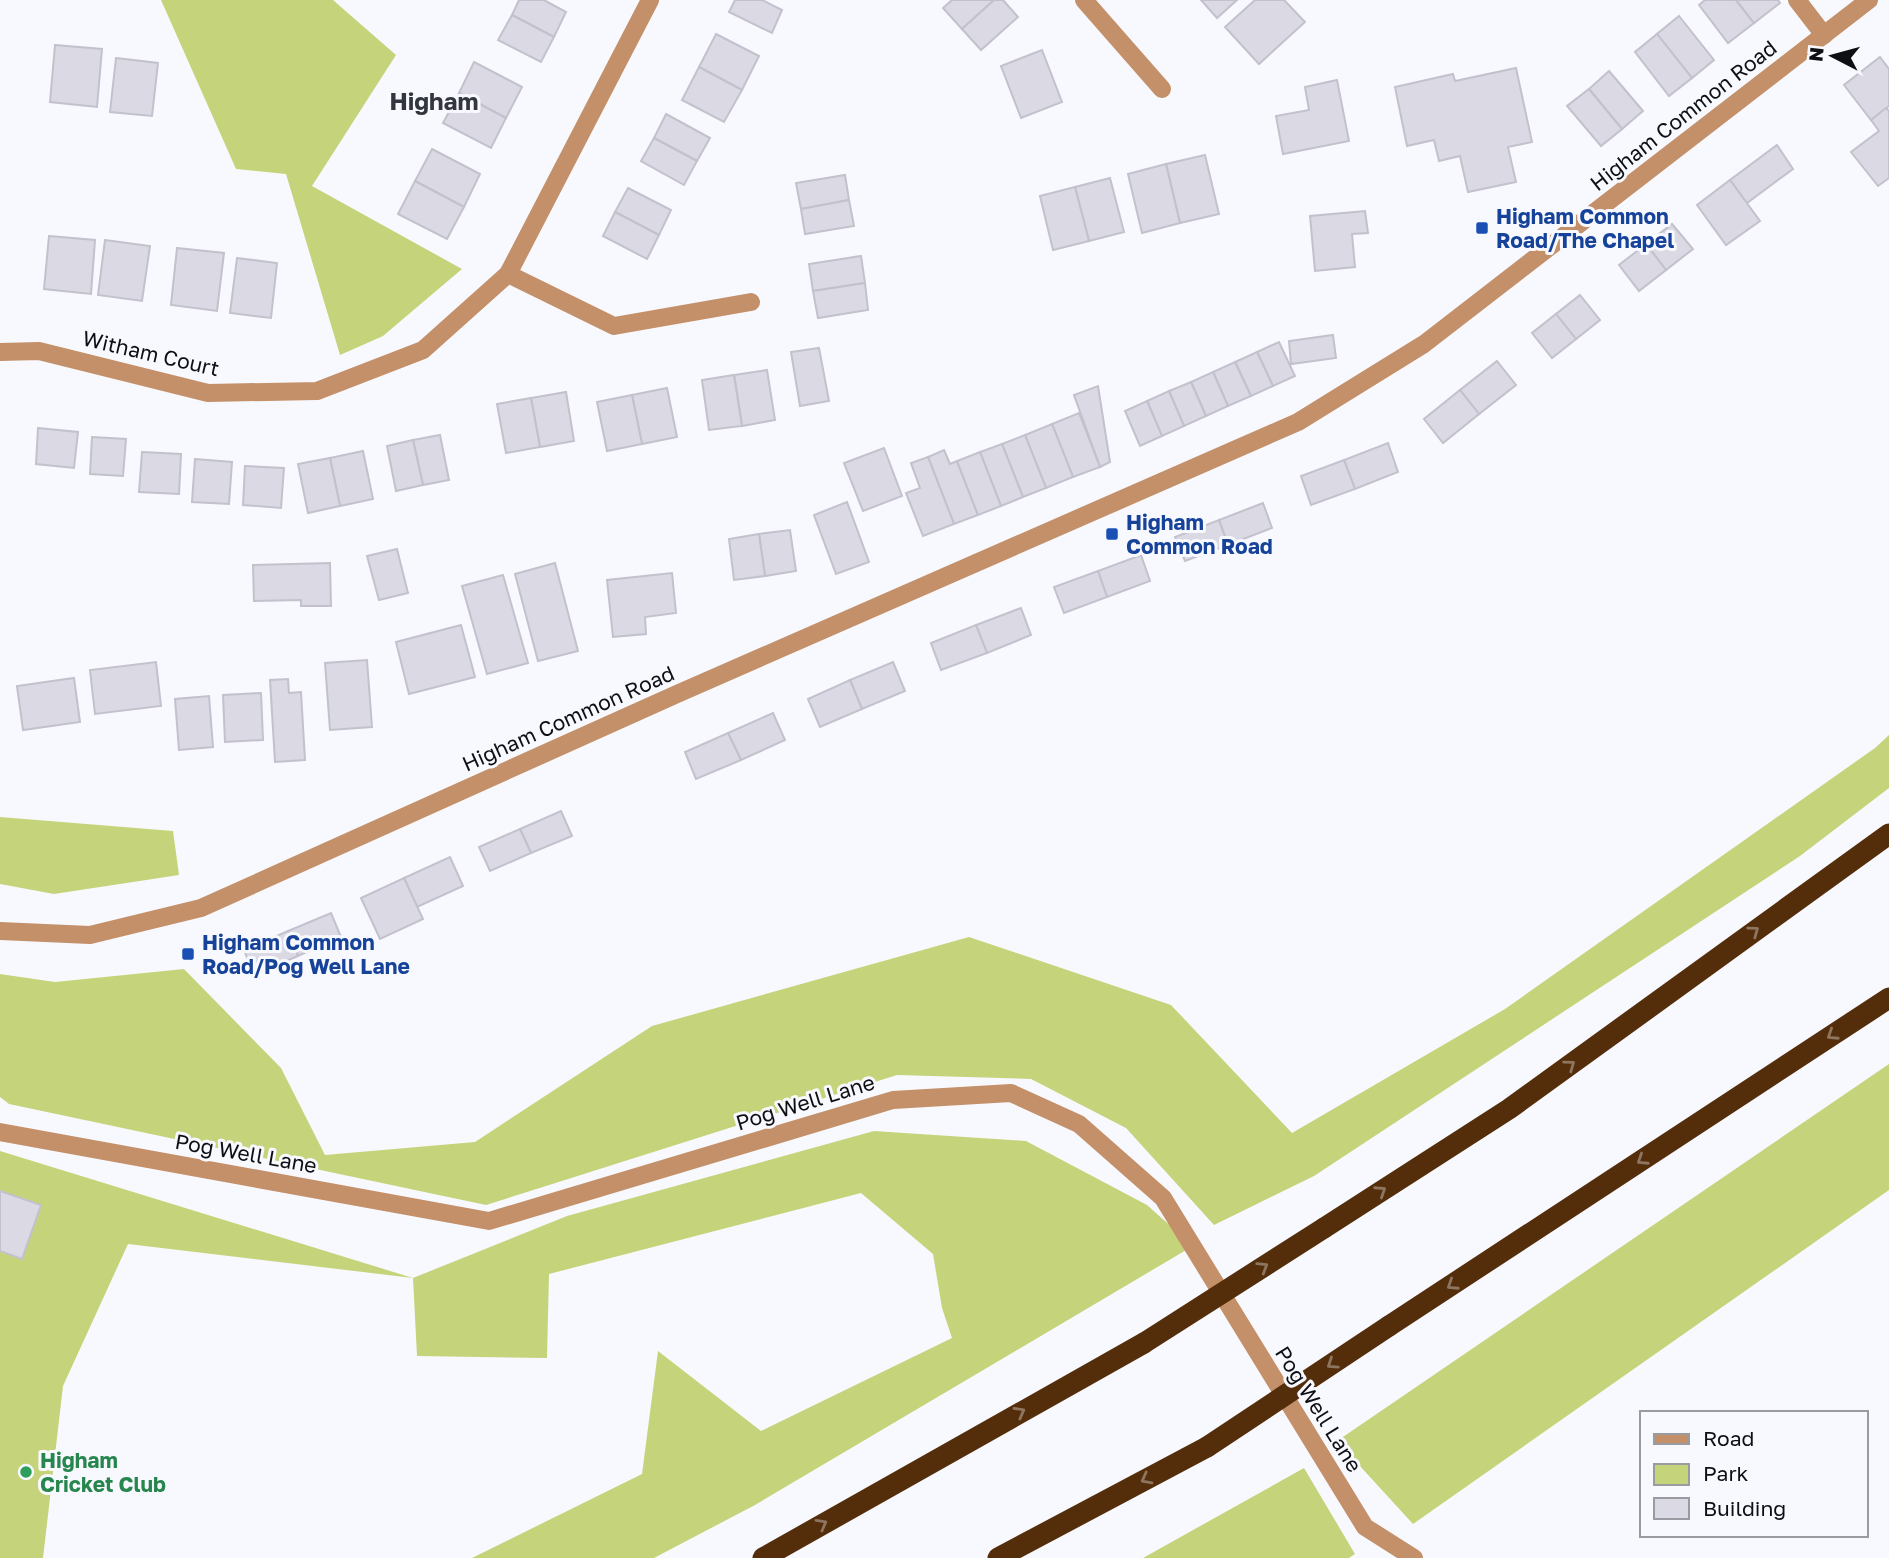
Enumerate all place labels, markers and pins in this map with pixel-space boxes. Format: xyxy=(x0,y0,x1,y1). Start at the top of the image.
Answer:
place label: Higham Common Road/The Chapel xyxy=(1496,203,1674,253)
marker: Higham Common Road/The Chapel xyxy=(1474,220,1490,236)
place label: Higham Common Road xyxy=(1126,509,1273,559)
marker: Higham Common Road xyxy=(1104,526,1120,542)
place label: Higham Common Road/Pog Well Lane xyxy=(202,929,410,979)
marker: Higham Common Road/Pog Well Lane xyxy=(180,946,196,962)
place label: Higham Cricket Club xyxy=(40,1447,166,1497)
marker: Higham Cricket Club xyxy=(18,1464,34,1480)

